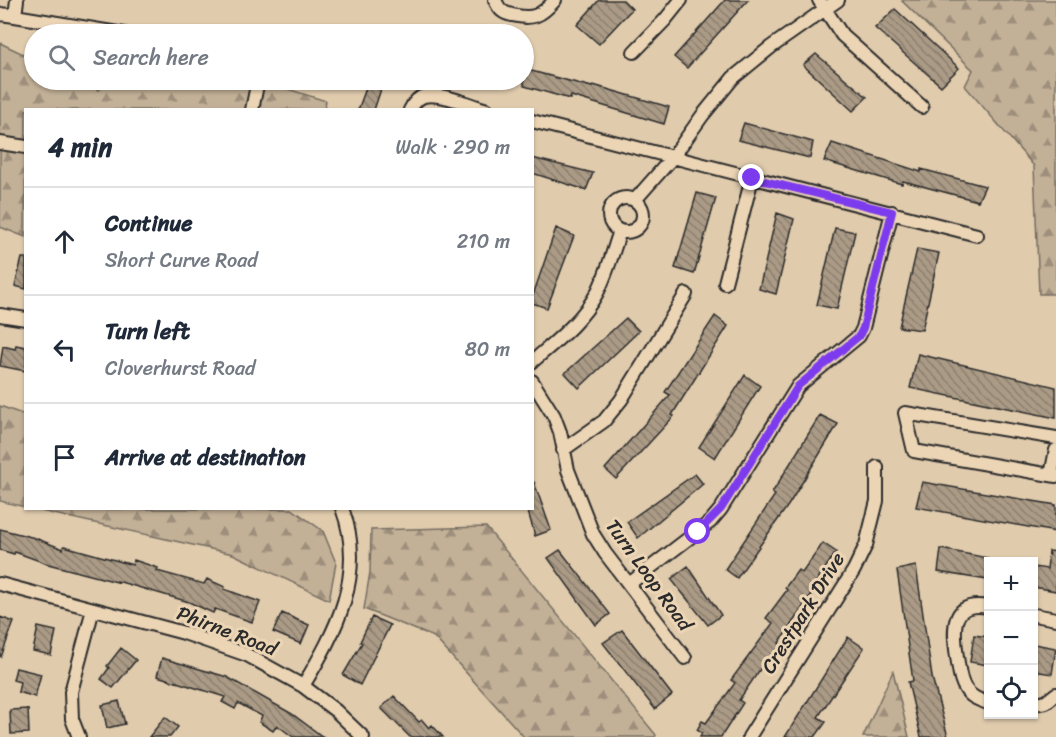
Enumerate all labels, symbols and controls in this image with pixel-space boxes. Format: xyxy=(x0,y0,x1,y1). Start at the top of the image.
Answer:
search box xyxy=(24,24,534,90)
text: Search here xyxy=(93,38,209,77)
icon: search xyxy=(45,41,78,74)
text: 4 min xyxy=(48,124,112,170)
text: Walk · 290 m xyxy=(395,130,510,165)
route end xyxy=(738,164,764,190)
text: Continue xyxy=(105,204,193,243)
text: 210 m xyxy=(457,224,510,259)
icon: ahead xyxy=(48,225,81,258)
text: Short Curve Road xyxy=(105,243,258,278)
text: Turn left xyxy=(105,312,190,351)
text: 80 m xyxy=(465,332,510,367)
icon: left xyxy=(48,333,81,366)
text: Cloverhurst Road xyxy=(105,351,256,386)
text: Arrive at destination xyxy=(105,438,306,477)
icon: arrive xyxy=(48,441,81,474)
street label: Turn Loop Road xyxy=(596,511,703,640)
route start xyxy=(684,518,710,544)
street label: Crestpark Drive xyxy=(752,545,854,681)
map controls xyxy=(984,557,1038,719)
button: + xyxy=(984,557,1038,611)
street label: Phirne Road xyxy=(172,596,284,667)
button: − xyxy=(984,611,1038,665)
button: locate xyxy=(984,665,1038,719)

